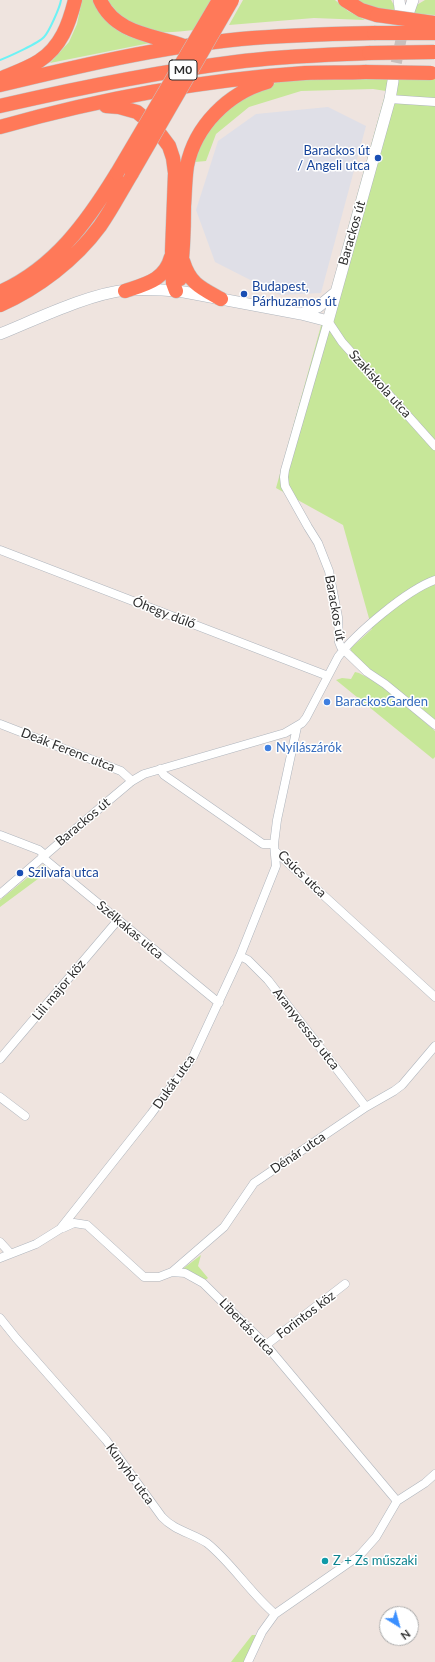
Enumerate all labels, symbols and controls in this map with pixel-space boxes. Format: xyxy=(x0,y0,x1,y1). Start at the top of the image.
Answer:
road number: M0 xyxy=(169,60,197,80)
place label: Barackos út / Angeli utca xyxy=(297,143,370,174)
marker: Barackos út / Angeli utca xyxy=(373,153,383,163)
street label: Barackos út xyxy=(335,199,369,267)
place label: Budapest, Párhuzamos út xyxy=(252,279,337,310)
marker: Budapest, Párhuzamos út xyxy=(239,289,249,299)
street label: Szakiskola utca xyxy=(346,347,414,421)
street label: Barackos út xyxy=(322,574,348,642)
street label: Óhegy dűlő xyxy=(130,594,198,632)
place label: BarackosGarden xyxy=(335,694,428,710)
marker: BarackosGarden xyxy=(322,697,332,707)
street label: Deák Ferenc utca xyxy=(19,725,117,775)
place label: Nyílászárók xyxy=(276,740,342,756)
marker: Nyílászárók xyxy=(263,743,273,753)
street label: Barackos út xyxy=(53,795,113,849)
street label: Csúcs utca xyxy=(275,847,329,901)
place label: Szilvafa utca xyxy=(28,865,99,881)
marker: Szilvafa utca xyxy=(15,868,25,878)
street label: Szélkakas utca xyxy=(94,898,166,962)
street label: Lili major köz xyxy=(29,957,89,1023)
street label: Aranyvessző utca xyxy=(269,985,343,1073)
street label: Dukát utca xyxy=(150,1052,198,1112)
street label: Dénár utca xyxy=(268,1129,328,1177)
street label: Forintos köz xyxy=(274,1288,338,1342)
street label: Libertás utca xyxy=(216,1295,278,1359)
street label: Kunyhó utca xyxy=(103,1440,157,1508)
place label: Z + Zs műszaki xyxy=(333,1553,417,1569)
marker: Z + Zs műszaki xyxy=(320,1556,330,1566)
north arrow xyxy=(379,1606,419,1646)
text: N xyxy=(399,1627,413,1643)

